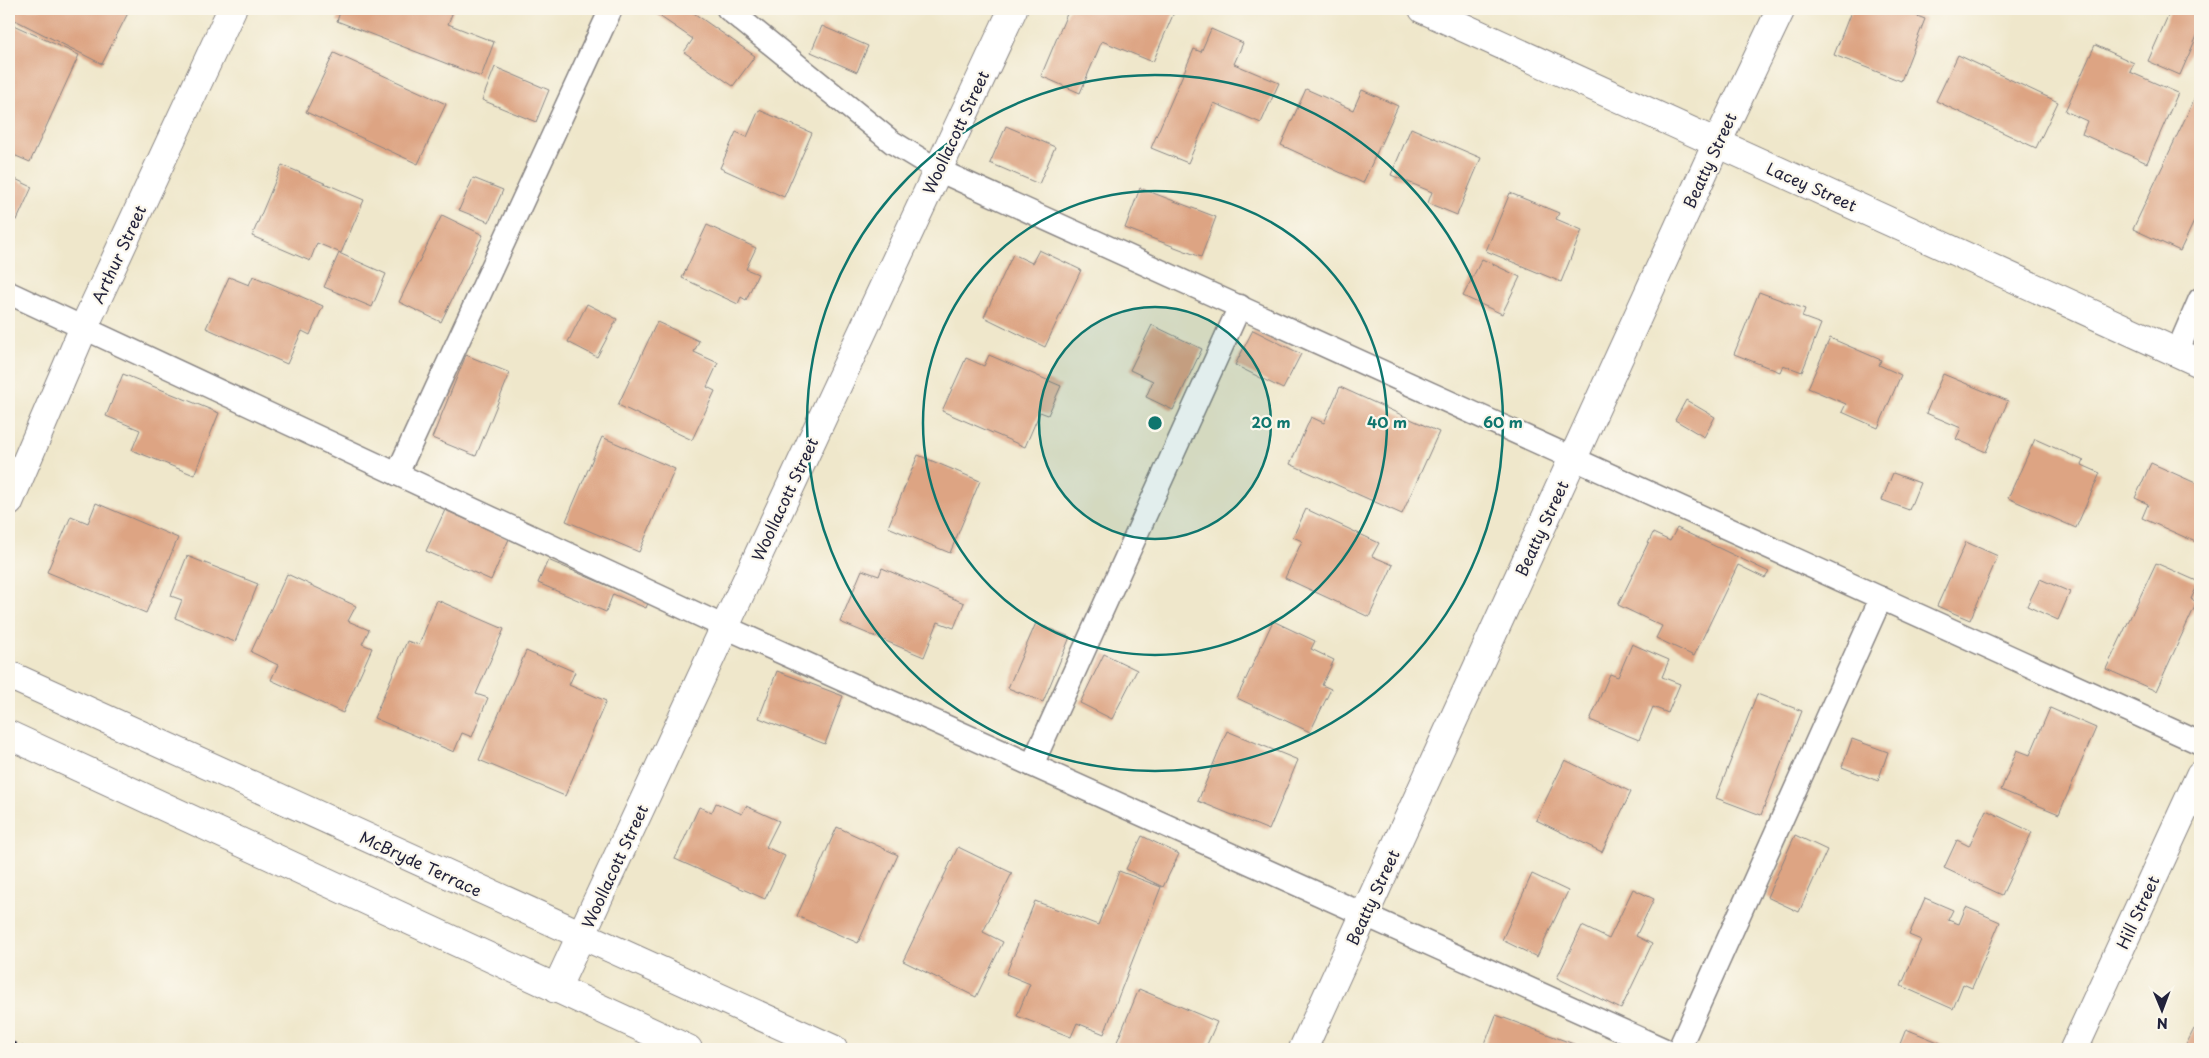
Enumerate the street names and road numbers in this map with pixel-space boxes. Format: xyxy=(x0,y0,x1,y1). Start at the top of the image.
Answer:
street label: Woollacott Street xyxy=(916,66,994,198)
street label: Beatty Street xyxy=(1676,108,1742,212)
street label: Lacey Street xyxy=(1763,155,1861,217)
street label: Arthur Street xyxy=(85,201,151,307)
street label: Woollacott Street xyxy=(745,433,823,565)
street label: Beatty Street xyxy=(1508,476,1574,580)
street label: Woollacott Street xyxy=(575,800,653,932)
street label: McBryde Terrace xyxy=(356,824,486,902)
street label: Beatty Street xyxy=(1339,845,1405,949)
street label: Hill Street xyxy=(2110,871,2165,953)

